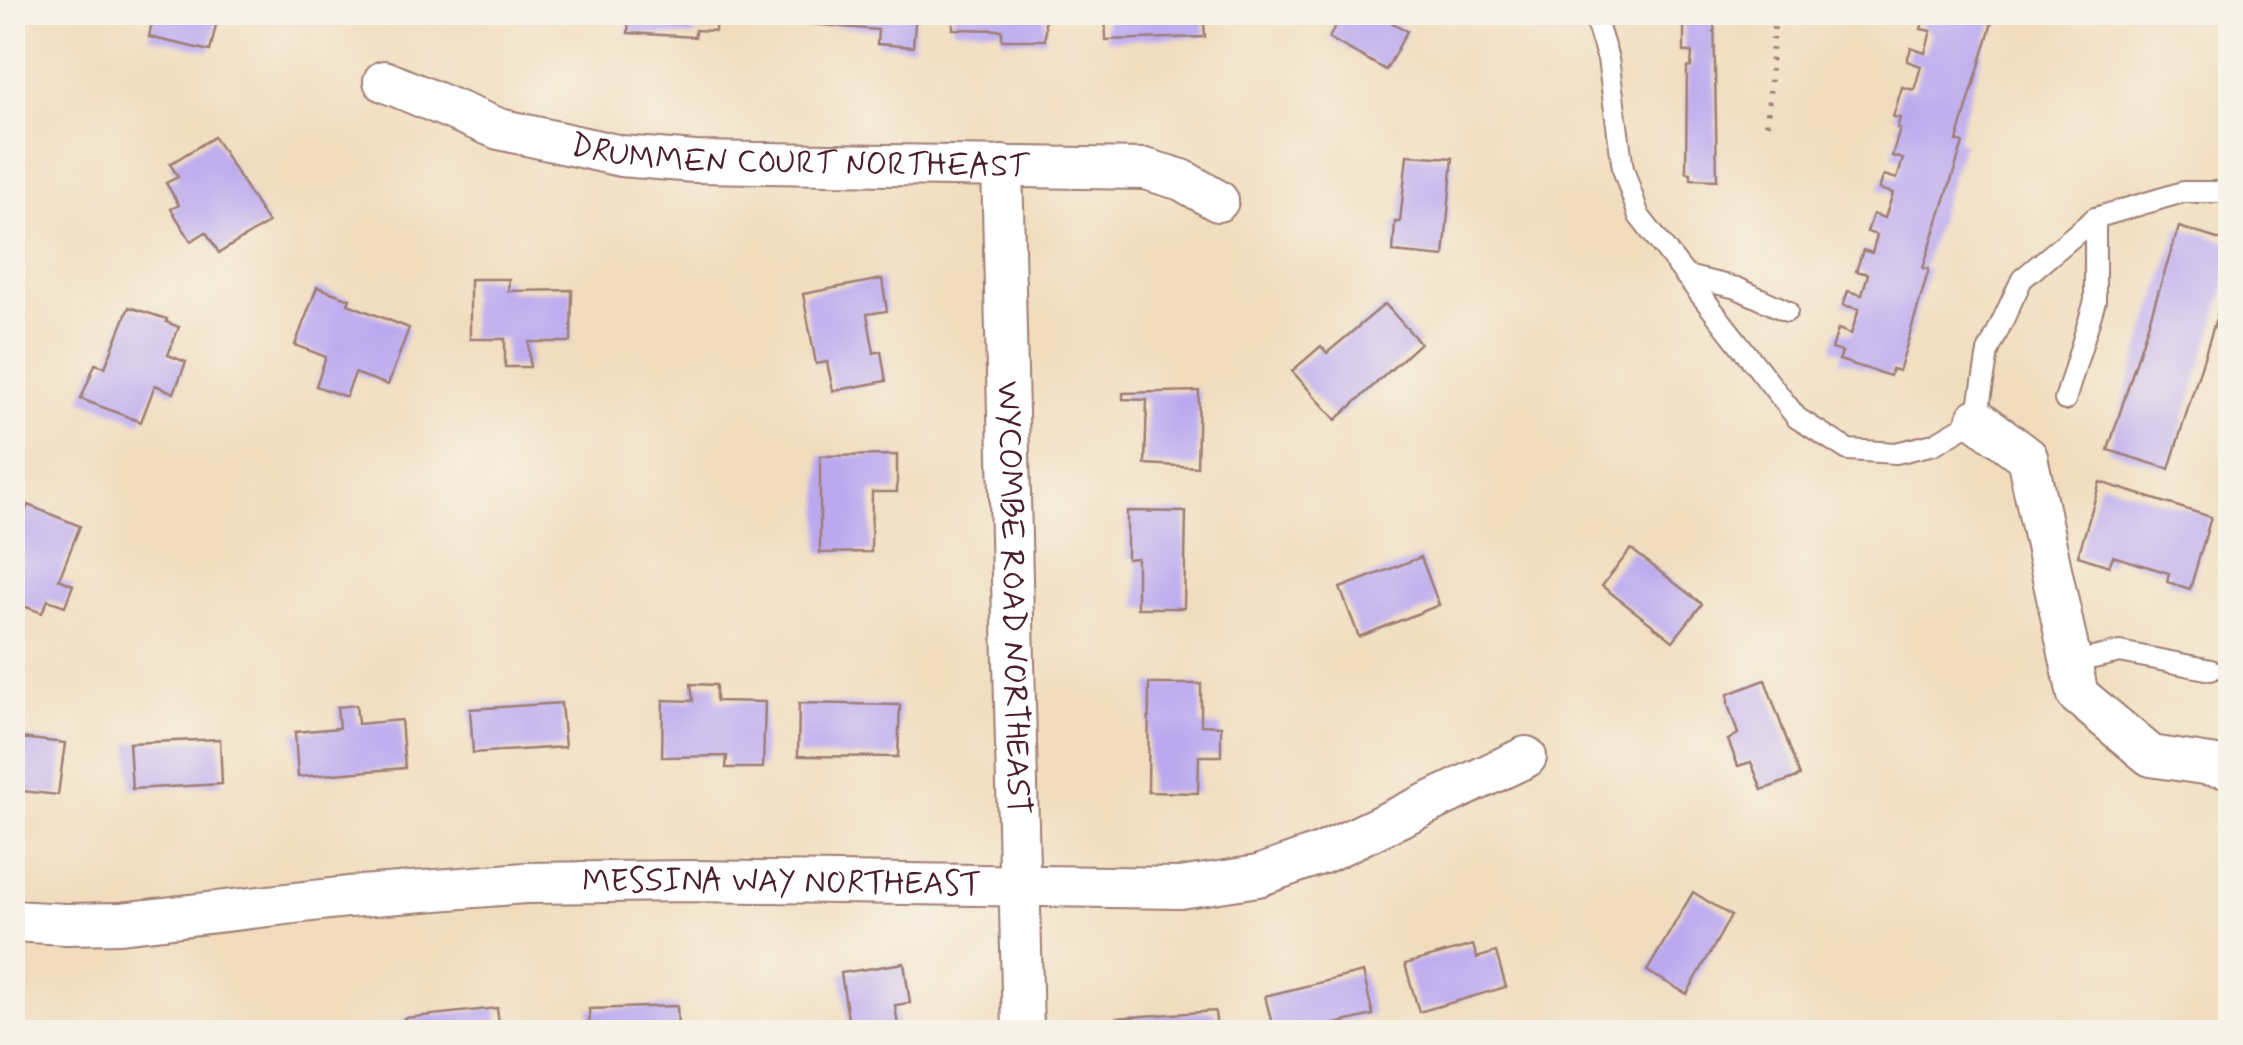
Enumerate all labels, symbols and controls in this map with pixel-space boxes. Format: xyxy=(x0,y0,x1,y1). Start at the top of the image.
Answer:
street label: DRUMMEN COURT NORTHEAST xyxy=(566,124,1030,188)
street label: WYCOMBE ROAD NORTHEAST xyxy=(986,380,1039,815)
street label: MESSINA WAY NORTHEAST xyxy=(582,860,982,906)

